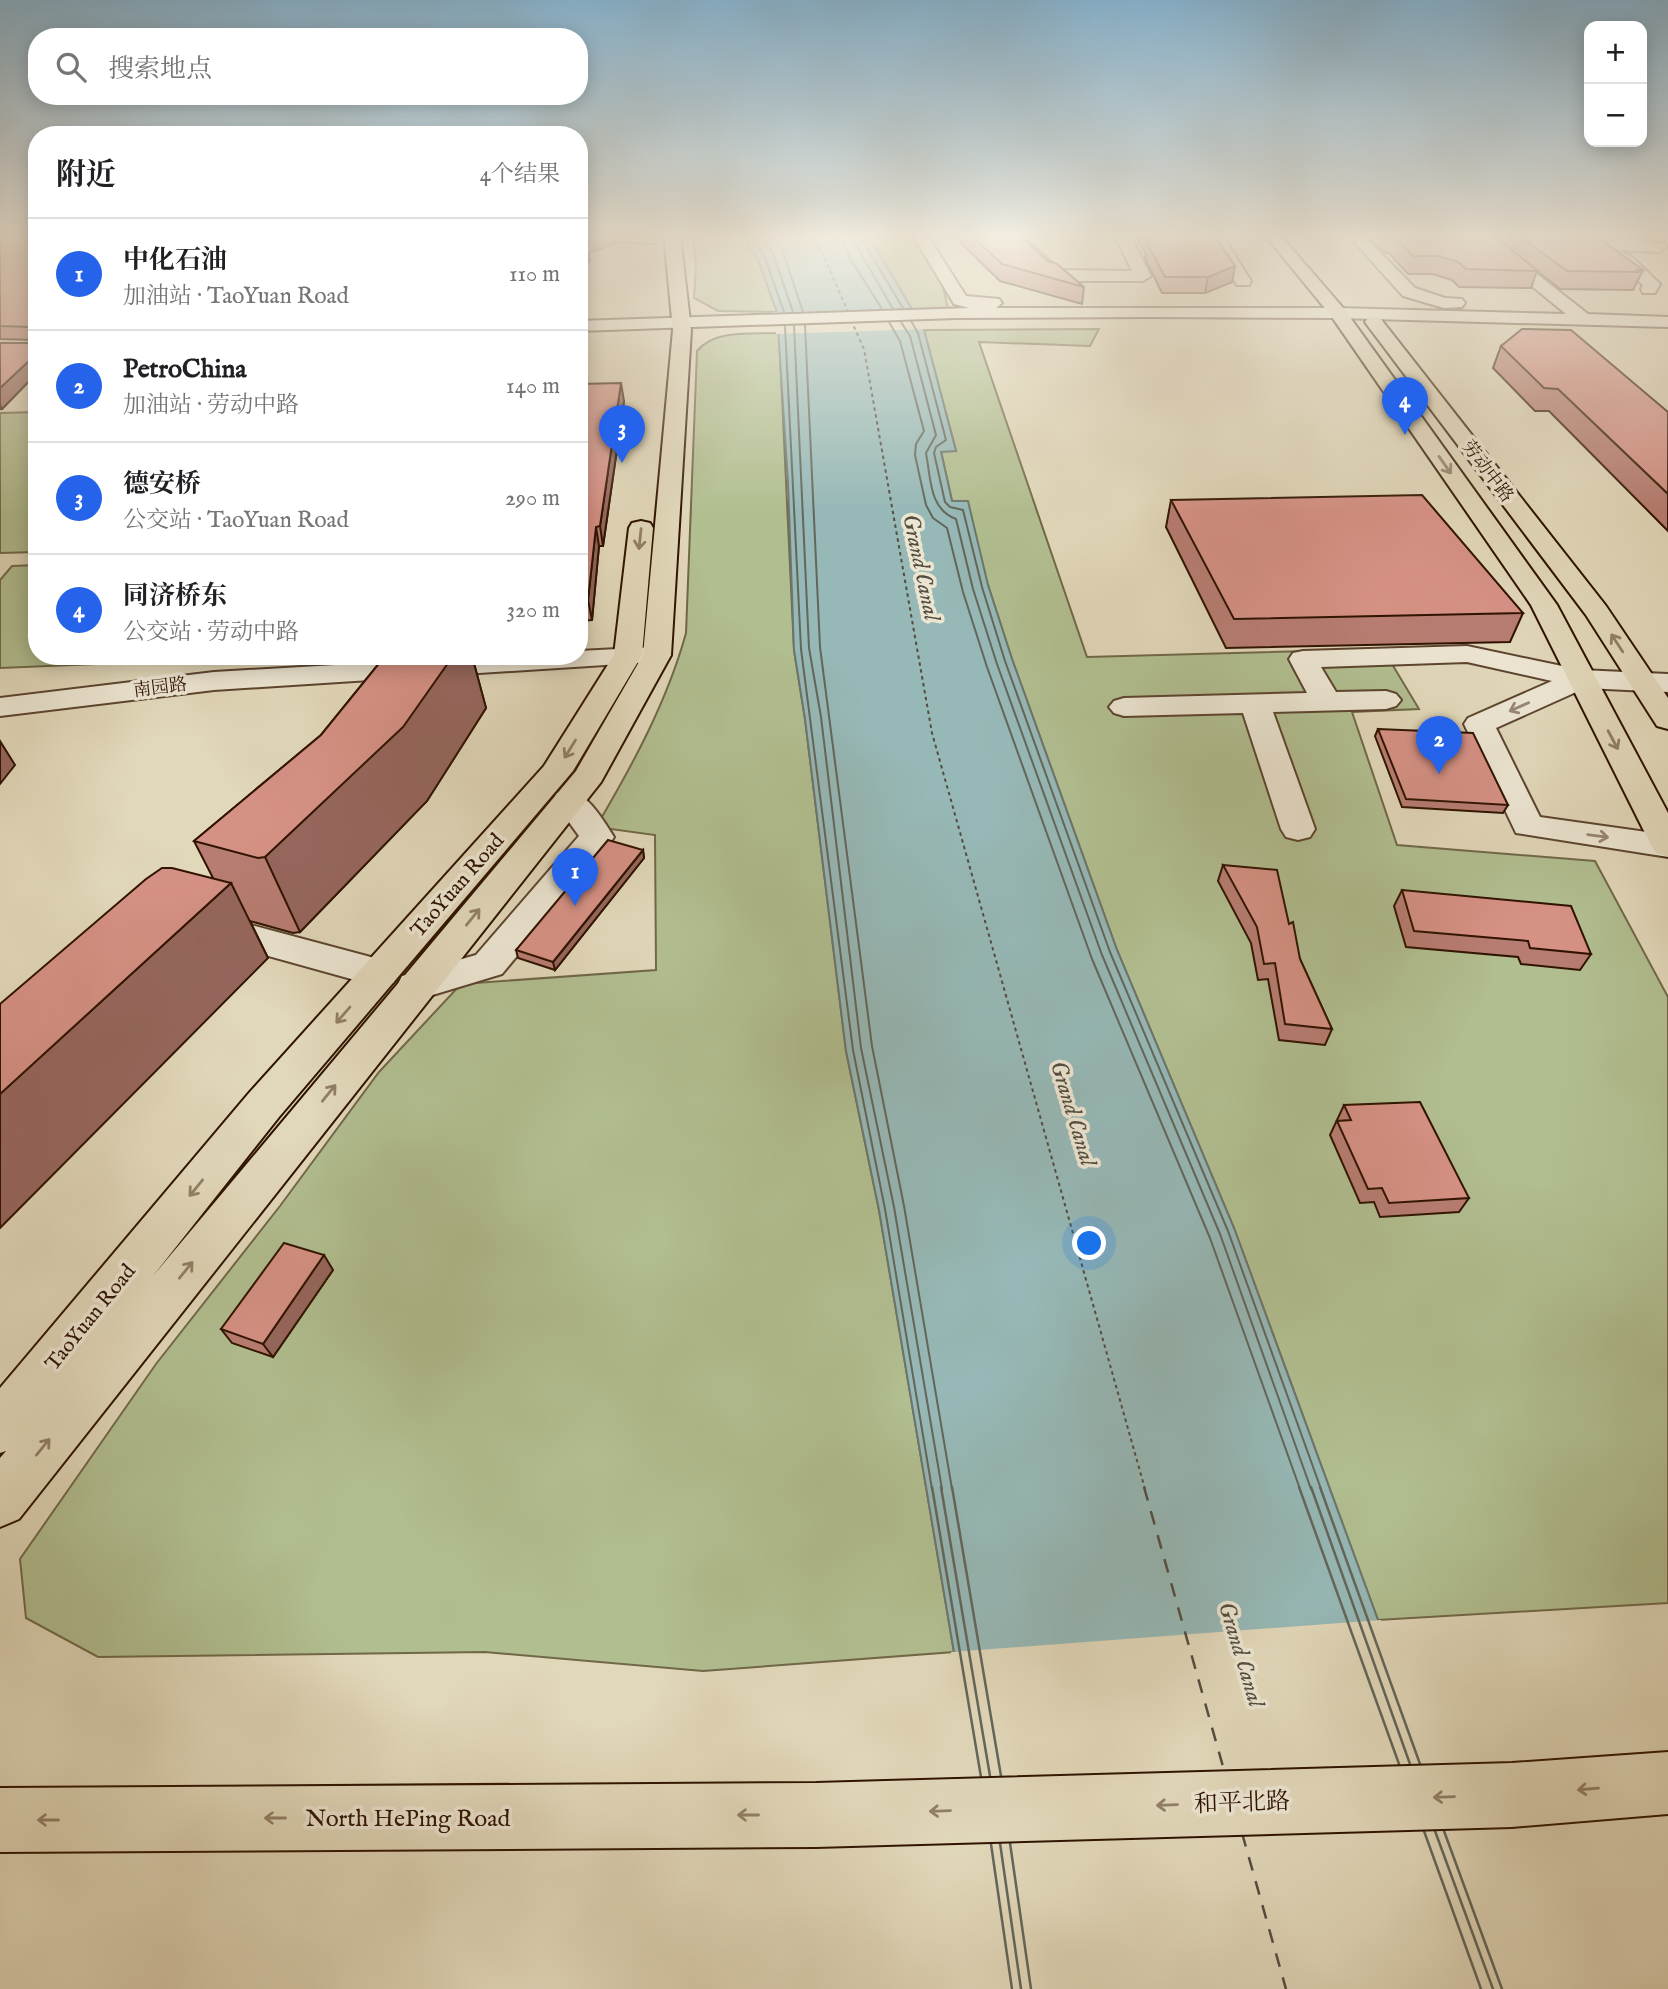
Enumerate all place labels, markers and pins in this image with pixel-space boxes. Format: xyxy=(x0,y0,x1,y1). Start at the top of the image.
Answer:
pin: 4 xyxy=(1382,377,1428,435)
pin: 3 xyxy=(599,405,645,463)
pin: 2 xyxy=(1416,716,1462,774)
pin: 1 xyxy=(552,848,598,906)

